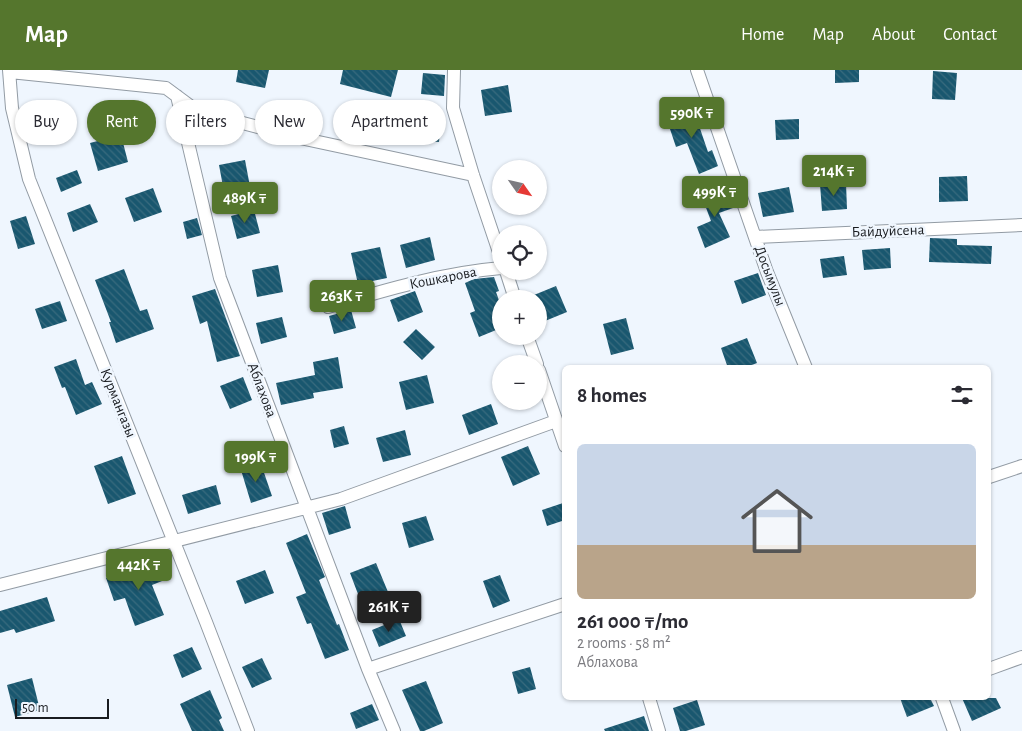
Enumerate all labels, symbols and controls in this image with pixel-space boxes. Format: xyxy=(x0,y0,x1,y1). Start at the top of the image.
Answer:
text: Map xyxy=(25,23,68,47)
text: Home xyxy=(741,26,784,44)
text: Map xyxy=(812,26,844,44)
text: About xyxy=(872,26,915,44)
text: Contact xyxy=(943,26,997,44)
pin: 590K ₸ xyxy=(651,97,733,139)
chip: Buy xyxy=(15,100,77,145)
chip: Rent xyxy=(87,100,156,145)
chip: Filters xyxy=(166,100,245,145)
chip: New xyxy=(255,100,323,145)
chip: Apartment xyxy=(333,100,446,145)
text: 590K ₸ xyxy=(670,105,714,121)
pin: 214K ₸ xyxy=(793,154,875,197)
north arrow xyxy=(492,160,548,215)
map controls xyxy=(492,160,547,410)
text: 214K ₸ xyxy=(813,163,855,179)
pin: 499K ₸ xyxy=(674,176,756,218)
pin: 489K ₸ xyxy=(204,182,286,224)
text: 499K ₸ xyxy=(693,184,737,200)
text: 489K ₸ xyxy=(223,190,267,206)
street label: Байдуйсена xyxy=(851,222,925,240)
button: locate xyxy=(492,225,547,280)
street label: Досымулы xyxy=(752,244,788,308)
street label: Кошкарова xyxy=(408,264,478,292)
pin: 263K ₸ xyxy=(301,280,383,322)
text: 263K ₸ xyxy=(321,288,363,304)
button: + xyxy=(492,290,547,345)
button: − xyxy=(492,355,547,410)
street label: Аблахова xyxy=(245,361,279,419)
street label: Курмангазы xyxy=(97,366,139,440)
icon: filters xyxy=(948,381,976,409)
text: 8 homes xyxy=(577,385,647,406)
pin: 199K ₸ xyxy=(215,440,297,483)
text: 199K ₸ xyxy=(235,449,277,465)
icon: home xyxy=(732,476,822,566)
pin: 442K ₸ xyxy=(98,548,180,591)
text: 442K ₸ xyxy=(117,557,161,573)
pin: 261K ₸ xyxy=(348,590,430,633)
text: 261K ₸ xyxy=(368,599,410,615)
text: 261 000 ₸/mo xyxy=(577,611,688,632)
text: 2 rooms · 58 m² xyxy=(577,635,671,651)
text: Аблахова xyxy=(577,654,638,670)
scale bar xyxy=(15,696,109,719)
text: 50 m xyxy=(22,701,49,715)

